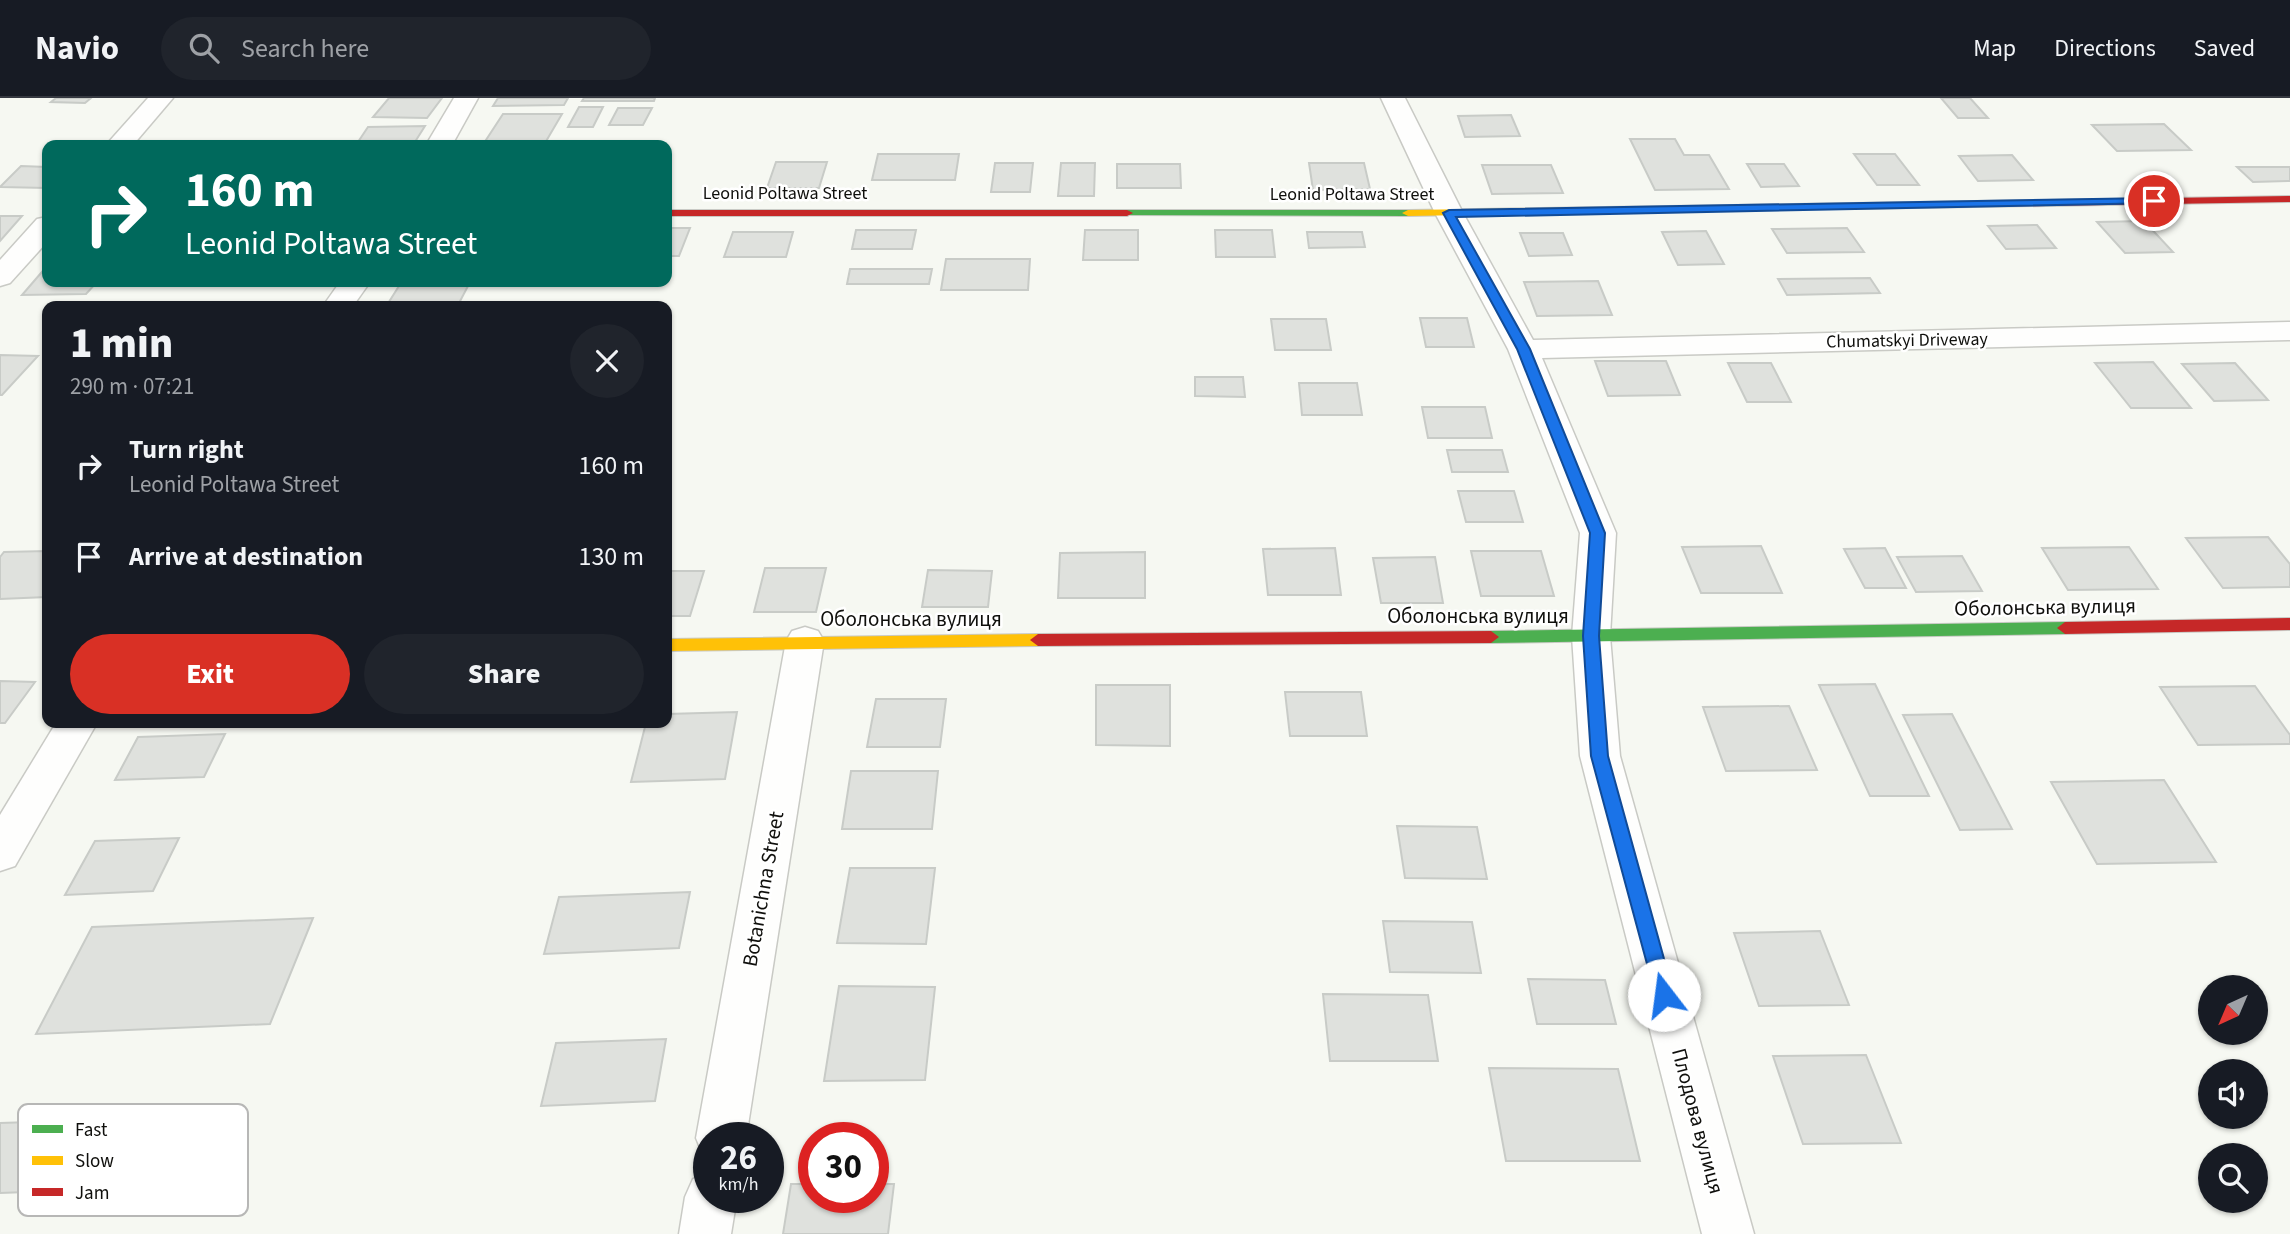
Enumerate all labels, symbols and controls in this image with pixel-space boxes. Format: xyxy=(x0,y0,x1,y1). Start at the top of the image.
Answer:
search box xyxy=(161,17,651,80)
text: Navio xyxy=(35,25,119,72)
icon: search xyxy=(185,29,223,67)
text: Search here xyxy=(241,30,369,67)
text: Map xyxy=(1973,31,2016,66)
text: Directions xyxy=(2054,31,2156,66)
text: Saved xyxy=(2194,31,2255,66)
text: 160 m xyxy=(185,156,314,226)
icon: right xyxy=(70,168,161,259)
pin xyxy=(2124,171,2184,231)
street label: Leonid Poltawa Street xyxy=(703,181,867,206)
street label: Leonid Poltawa Street xyxy=(1270,182,1434,207)
icon: arrive xyxy=(2135,182,2173,220)
text: Leonid Poltawa Street xyxy=(185,221,477,267)
text: 1 min xyxy=(70,314,173,374)
button: close xyxy=(570,324,644,398)
street label: Chumatskyi Driveway xyxy=(1826,327,1989,354)
text: 290 m · 07:21 xyxy=(70,370,194,403)
text: Turn right xyxy=(129,431,244,468)
icon: right xyxy=(70,447,108,485)
text: 160 m xyxy=(578,447,644,484)
text: Leonid Poltawa Street xyxy=(129,468,339,501)
icon: arrive xyxy=(70,538,108,576)
text: Arrive at destination xyxy=(129,538,363,575)
text: 130 m xyxy=(578,538,644,575)
street label: Оболонська вулиця xyxy=(1954,590,2136,624)
street label: Оболонська вулиця xyxy=(1387,601,1569,631)
street label: Оболонська вулиця xyxy=(820,604,1002,634)
button: Exit xyxy=(70,634,350,714)
button: Share xyxy=(364,634,644,714)
street label: Botanichna Street xyxy=(735,809,791,969)
position arrow xyxy=(1627,958,1701,1032)
north arrow xyxy=(2198,975,2268,1045)
map controls xyxy=(2198,975,2268,1213)
street label: Плодова вулиця xyxy=(1664,1045,1732,1197)
button: sound xyxy=(2198,1059,2268,1129)
legend xyxy=(18,1104,248,1216)
text: Fast xyxy=(75,1117,108,1144)
speed limit sign: 30 xyxy=(798,1122,889,1213)
text: 26 xyxy=(720,1133,757,1183)
button: search xyxy=(2198,1143,2268,1213)
text: Slow xyxy=(75,1148,114,1175)
text: km/h xyxy=(719,1172,758,1197)
text: Jam xyxy=(75,1180,109,1207)

